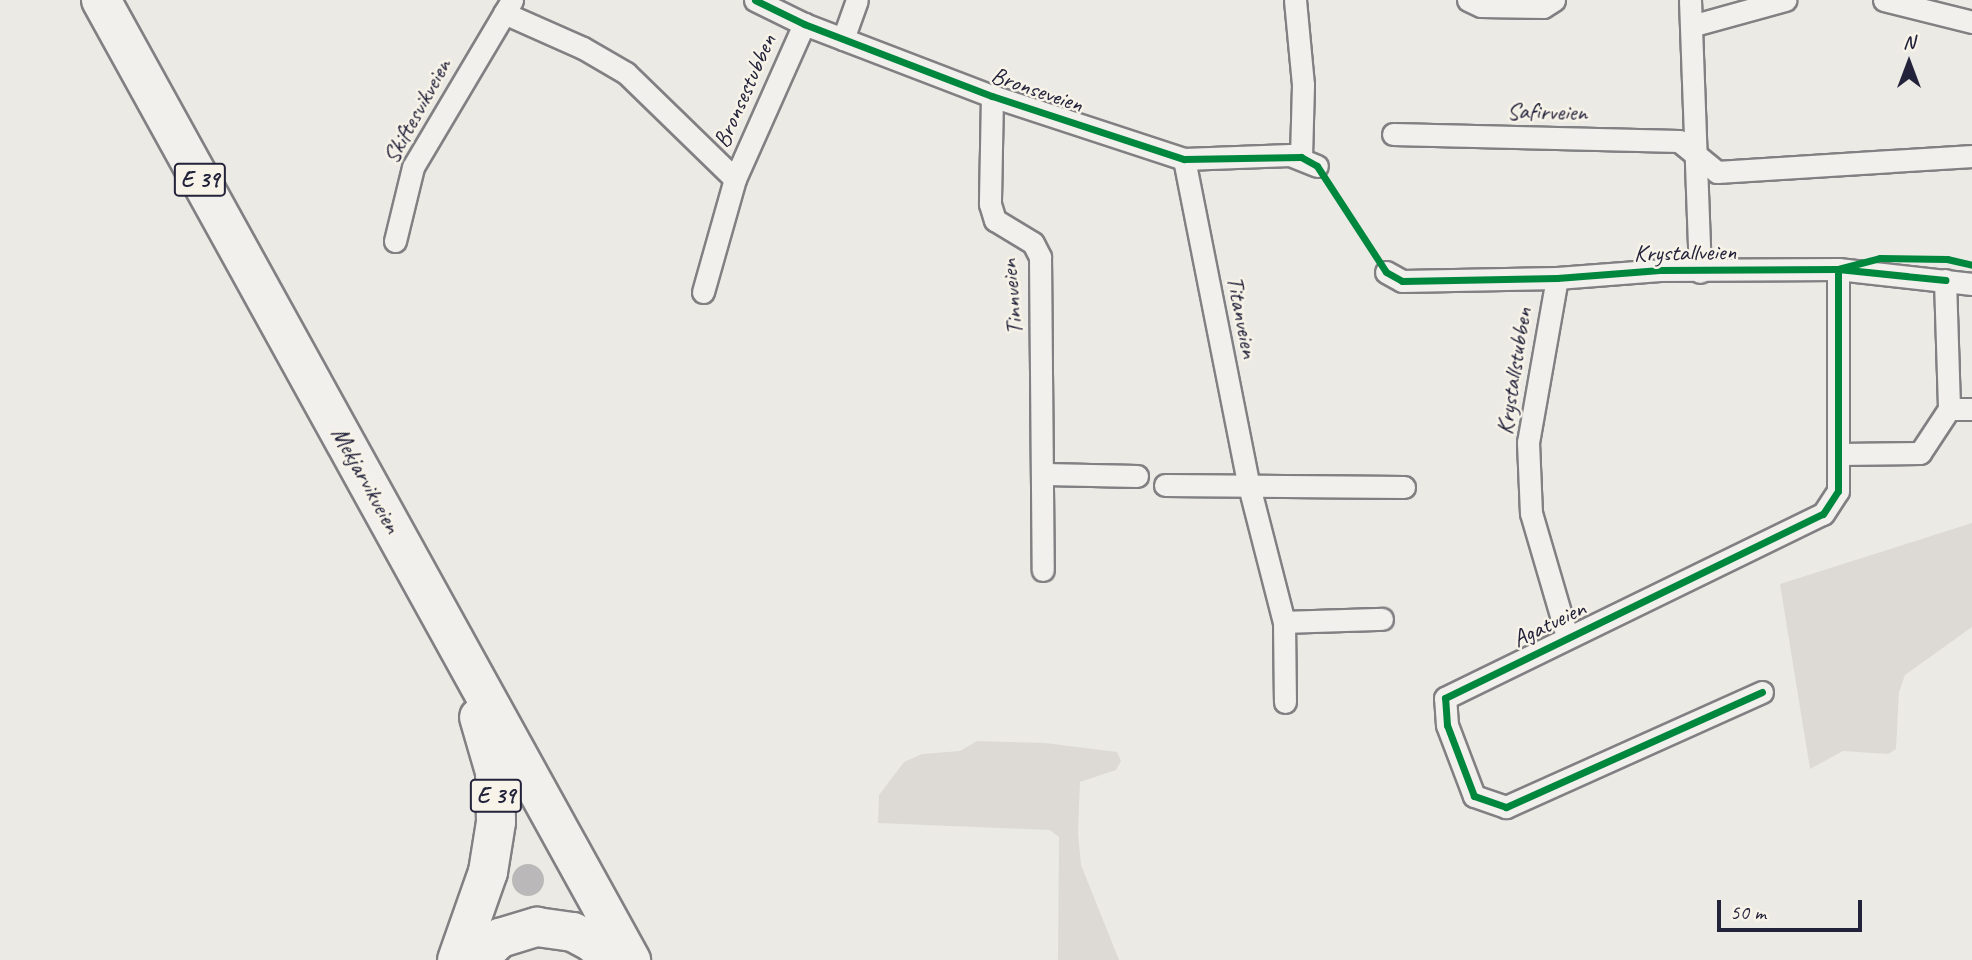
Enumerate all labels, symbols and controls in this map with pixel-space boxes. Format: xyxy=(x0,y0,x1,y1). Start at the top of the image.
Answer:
north arrow xyxy=(1874,28,1944,98)
street label: Bronsestubben xyxy=(707,30,783,152)
text: N xyxy=(1903,30,1915,54)
street label: Skiftesvikveien xyxy=(376,54,458,168)
street label: Bronseveien xyxy=(987,61,1087,119)
street label: Safirveien xyxy=(1507,97,1587,127)
road number: E 39 xyxy=(174,160,226,200)
street label: Krystallveien xyxy=(1634,238,1736,268)
street label: Tinnveien xyxy=(994,258,1030,336)
street label: Titanveien xyxy=(1220,274,1264,360)
street label: Krystallstubben xyxy=(1490,306,1538,436)
street label: Mekjarvikveien xyxy=(325,422,407,538)
street label: Agatveien xyxy=(1508,594,1590,654)
road number: E 39 xyxy=(470,776,522,816)
scale bar xyxy=(1720,886,1865,930)
text: 50 m xyxy=(1730,899,1766,925)

